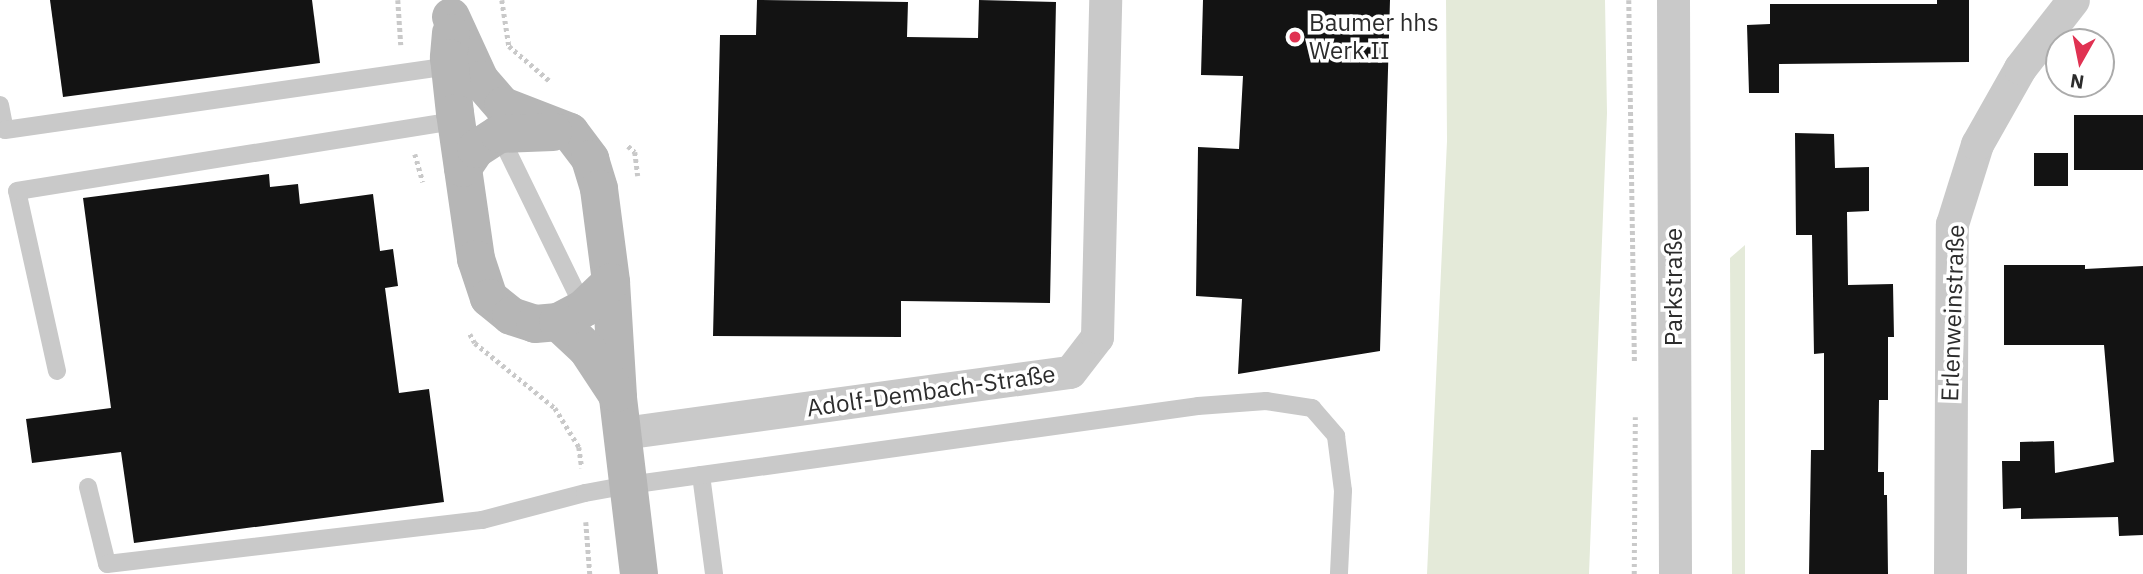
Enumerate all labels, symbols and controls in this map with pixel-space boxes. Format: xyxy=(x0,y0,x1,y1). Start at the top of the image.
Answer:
place label: Baumer hhs Werk II xyxy=(1309,9,1439,65)
north arrow xyxy=(2045,28,2115,98)
marker: Baumer hhs Werk II xyxy=(1287,29,1303,45)
text: N xyxy=(2068,69,2086,95)
street label: Erlenweinstraße xyxy=(1936,224,1970,402)
street label: Parkstraße xyxy=(1660,228,1688,346)
street label: Adolf-Dembach-Straße xyxy=(805,359,1057,423)

